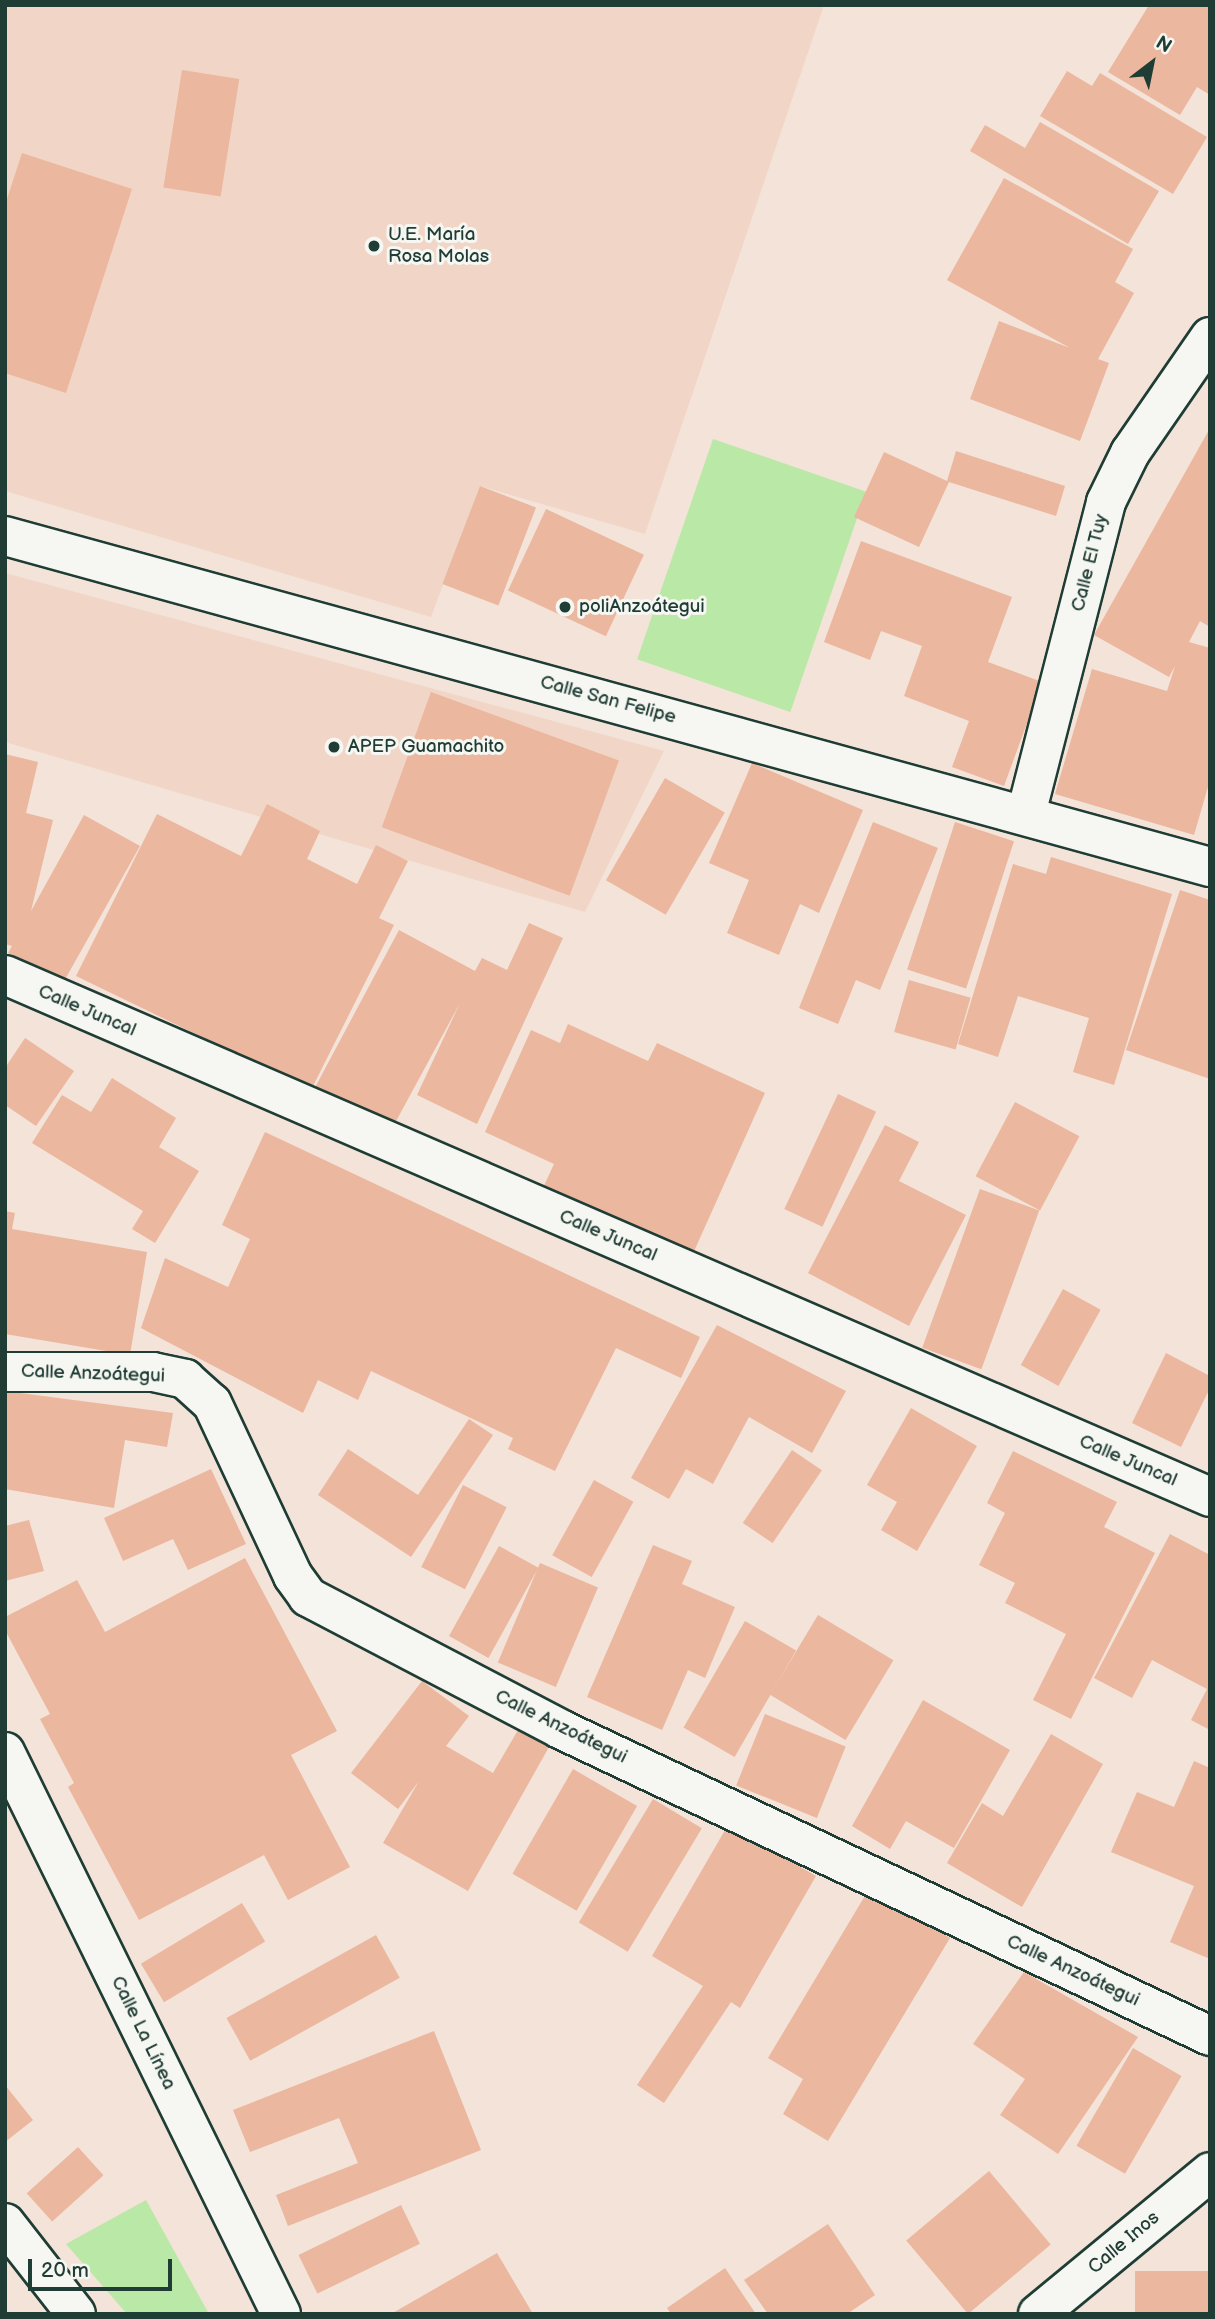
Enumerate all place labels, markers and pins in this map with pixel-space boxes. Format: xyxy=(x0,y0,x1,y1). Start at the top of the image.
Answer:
place label: U.E. María Rosa Molas xyxy=(388,224,489,268)
marker: U.E. María Rosa Molas xyxy=(366,238,382,254)
place label: poliAnzoátegui xyxy=(579,596,705,618)
marker: poliAnzoátegui xyxy=(557,599,573,615)
place label: APEP Guamachito xyxy=(348,736,504,758)
marker: APEP Guamachito xyxy=(326,739,342,755)

